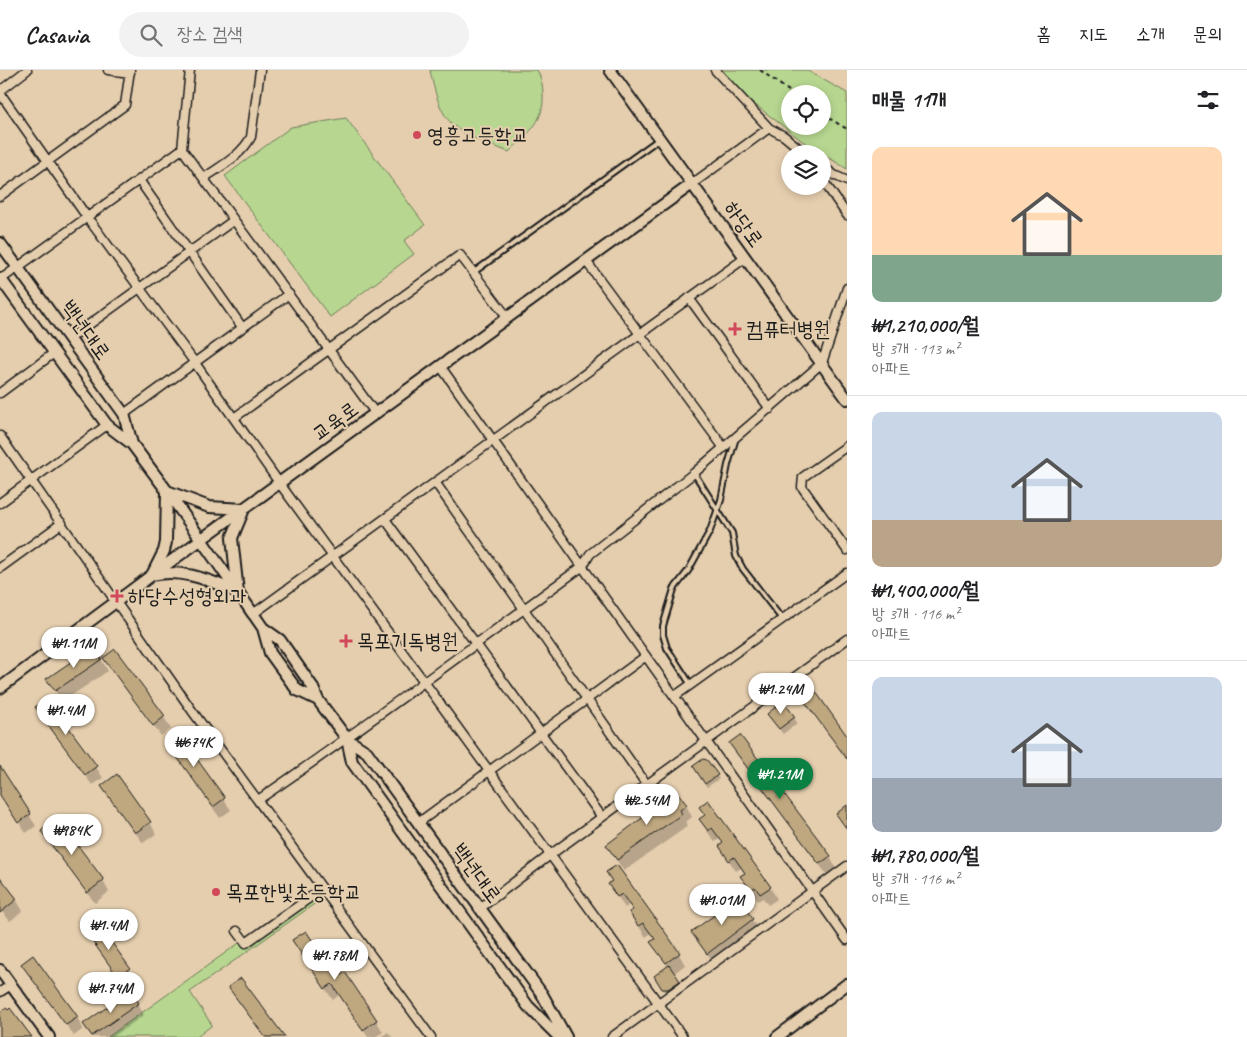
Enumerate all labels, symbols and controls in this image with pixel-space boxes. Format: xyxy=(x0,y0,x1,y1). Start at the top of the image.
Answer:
search box xyxy=(119,12,469,57)
text: Casavia xyxy=(25,20,89,50)
icon: search xyxy=(137,21,165,49)
text: 장소 검색 xyxy=(177,22,243,46)
text: 홈 xyxy=(1037,23,1051,45)
text: 지도 xyxy=(1079,23,1108,45)
text: 소개 xyxy=(1136,23,1165,45)
text: 문의 xyxy=(1193,23,1222,45)
map controls xyxy=(781,85,831,195)
button: locate xyxy=(781,85,831,135)
icon: filters xyxy=(1194,86,1222,114)
text: 매물 11개 xyxy=(872,87,947,113)
place label: 영흥고등학교 xyxy=(427,122,528,148)
marker: 영흥고등학교 xyxy=(411,129,423,141)
button: layers xyxy=(781,145,831,195)
icon: home xyxy=(1002,179,1092,269)
street label: 하당로 xyxy=(719,196,769,252)
street label: 백년대로 xyxy=(56,295,116,365)
text: ₩1,210,000/월 xyxy=(872,312,980,338)
place label: 컴퓨터병원 xyxy=(746,316,831,342)
marker: 컴퓨터병원 xyxy=(728,322,742,336)
text: 방 3개 · 113 m² xyxy=(872,339,959,359)
text: 아파트 xyxy=(872,359,911,379)
street label: 교육로 xyxy=(307,396,363,446)
icon: home xyxy=(1002,445,1092,535)
text: ₩1,400,000/월 xyxy=(872,577,980,603)
place label: 하당수성형외과 xyxy=(128,583,246,609)
marker: 하당수성형외과 xyxy=(110,589,124,603)
text: 방 3개 · 116 m² xyxy=(872,604,959,624)
text: 아파트 xyxy=(872,624,911,644)
pin: ₩1.11M xyxy=(33,626,115,669)
place label: 목포기독병원 xyxy=(357,628,458,654)
text: ₩1.11M xyxy=(52,633,96,653)
marker: 목포기독병원 xyxy=(339,634,353,648)
pin: ₩1.24M xyxy=(740,672,822,715)
text: ₩1.24M xyxy=(759,679,803,699)
pin: ₩1.4M xyxy=(31,694,101,736)
text: ₩1.4M xyxy=(48,700,84,720)
icon: home xyxy=(1002,710,1092,800)
pin: ₩674K xyxy=(159,726,229,768)
text: ₩674K xyxy=(175,732,213,752)
pin: ₩1.21M xyxy=(739,758,821,800)
text: ₩1.21M xyxy=(758,764,802,784)
pin: ₩2.54M xyxy=(606,784,688,826)
text: ₩2.54M xyxy=(625,790,669,810)
pin: ₩984K xyxy=(37,814,107,856)
text: ₩984K xyxy=(54,820,90,840)
street label: 백년대로 xyxy=(447,838,507,908)
text: ₩1,780,000/월 xyxy=(872,842,980,868)
text: 방 3개 · 116 m² xyxy=(872,869,959,889)
place label: 목포한빛초등학교 xyxy=(226,879,361,905)
pin: ₩1.01M xyxy=(681,884,763,926)
marker: 목포한빛초등학교 xyxy=(210,886,222,898)
text: 아파트 xyxy=(872,889,911,909)
text: ₩1.01M xyxy=(700,890,744,910)
pin: ₩1.4M xyxy=(74,908,144,951)
text: ₩1.4M xyxy=(91,915,127,935)
pin: ₩1.78M xyxy=(294,938,376,981)
text: ₩1.78M xyxy=(313,945,357,965)
pin: ₩1.74M xyxy=(70,972,152,1014)
text: ₩1.74M xyxy=(89,978,133,998)

